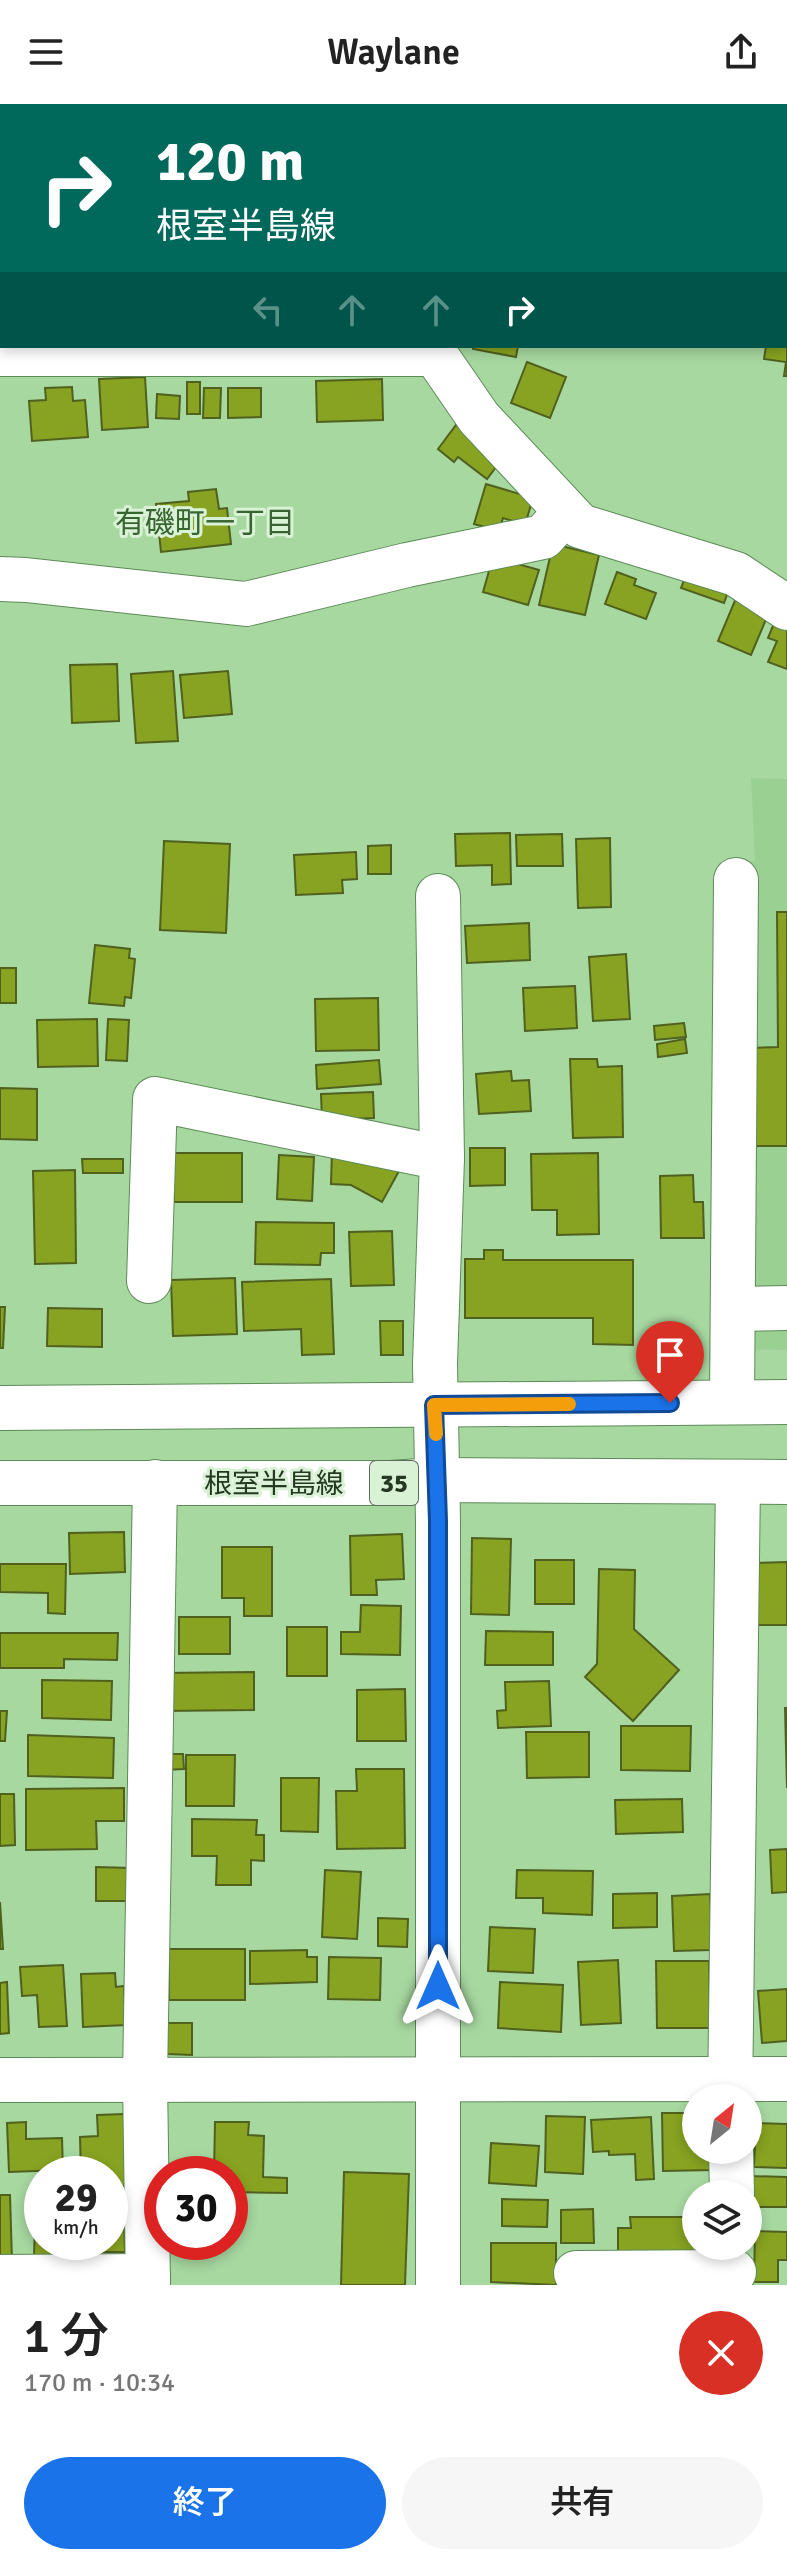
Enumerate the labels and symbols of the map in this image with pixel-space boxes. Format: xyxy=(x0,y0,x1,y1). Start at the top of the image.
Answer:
district label: 有磯町一丁目 xyxy=(115,505,295,542)
pin xyxy=(636,1321,704,1403)
road number: 35 xyxy=(370,1461,418,1505)
street label: 根室半島線 xyxy=(204,1467,344,1501)
position arrow xyxy=(396,1944,480,2028)
north arrow xyxy=(682,2084,762,2164)
speed limit sign: 30 xyxy=(144,2156,248,2260)

